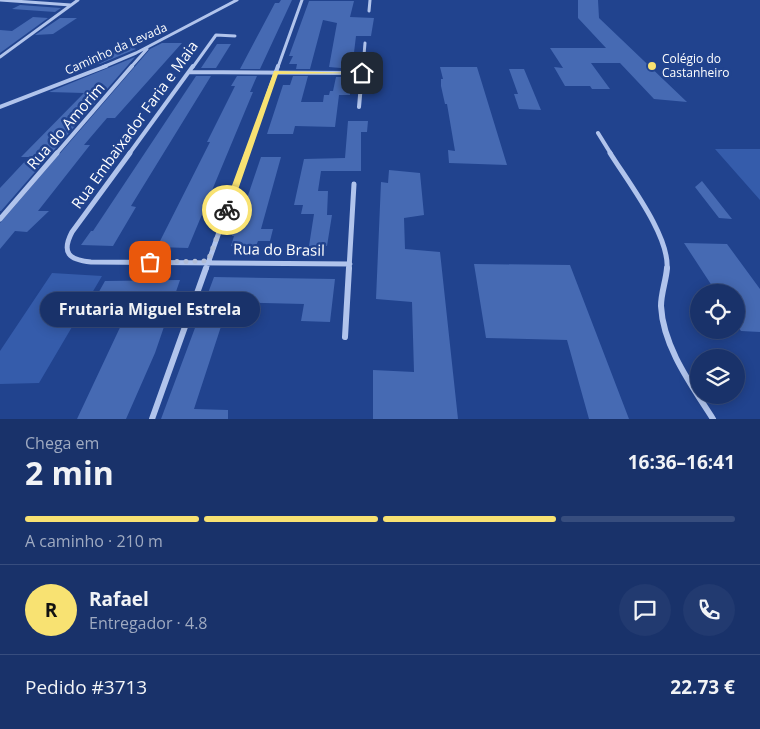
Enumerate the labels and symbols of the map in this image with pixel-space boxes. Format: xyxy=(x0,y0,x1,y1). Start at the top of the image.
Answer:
street label: Caminho da Levada xyxy=(62,18,170,79)
street label: Rua Embaixador Faria e Maia xyxy=(66,36,202,212)
place label: Colégio do Castanheiro xyxy=(662,50,730,81)
pin xyxy=(341,52,383,94)
marker: Colégio do Castanheiro xyxy=(646,60,658,72)
street label: Rua do Amorim xyxy=(22,78,109,173)
courier xyxy=(202,185,252,235)
street label: Rua do Brasil xyxy=(233,238,325,260)
pin xyxy=(129,241,171,283)
callout: Frutaria Miguel Estrela xyxy=(40,292,260,327)

